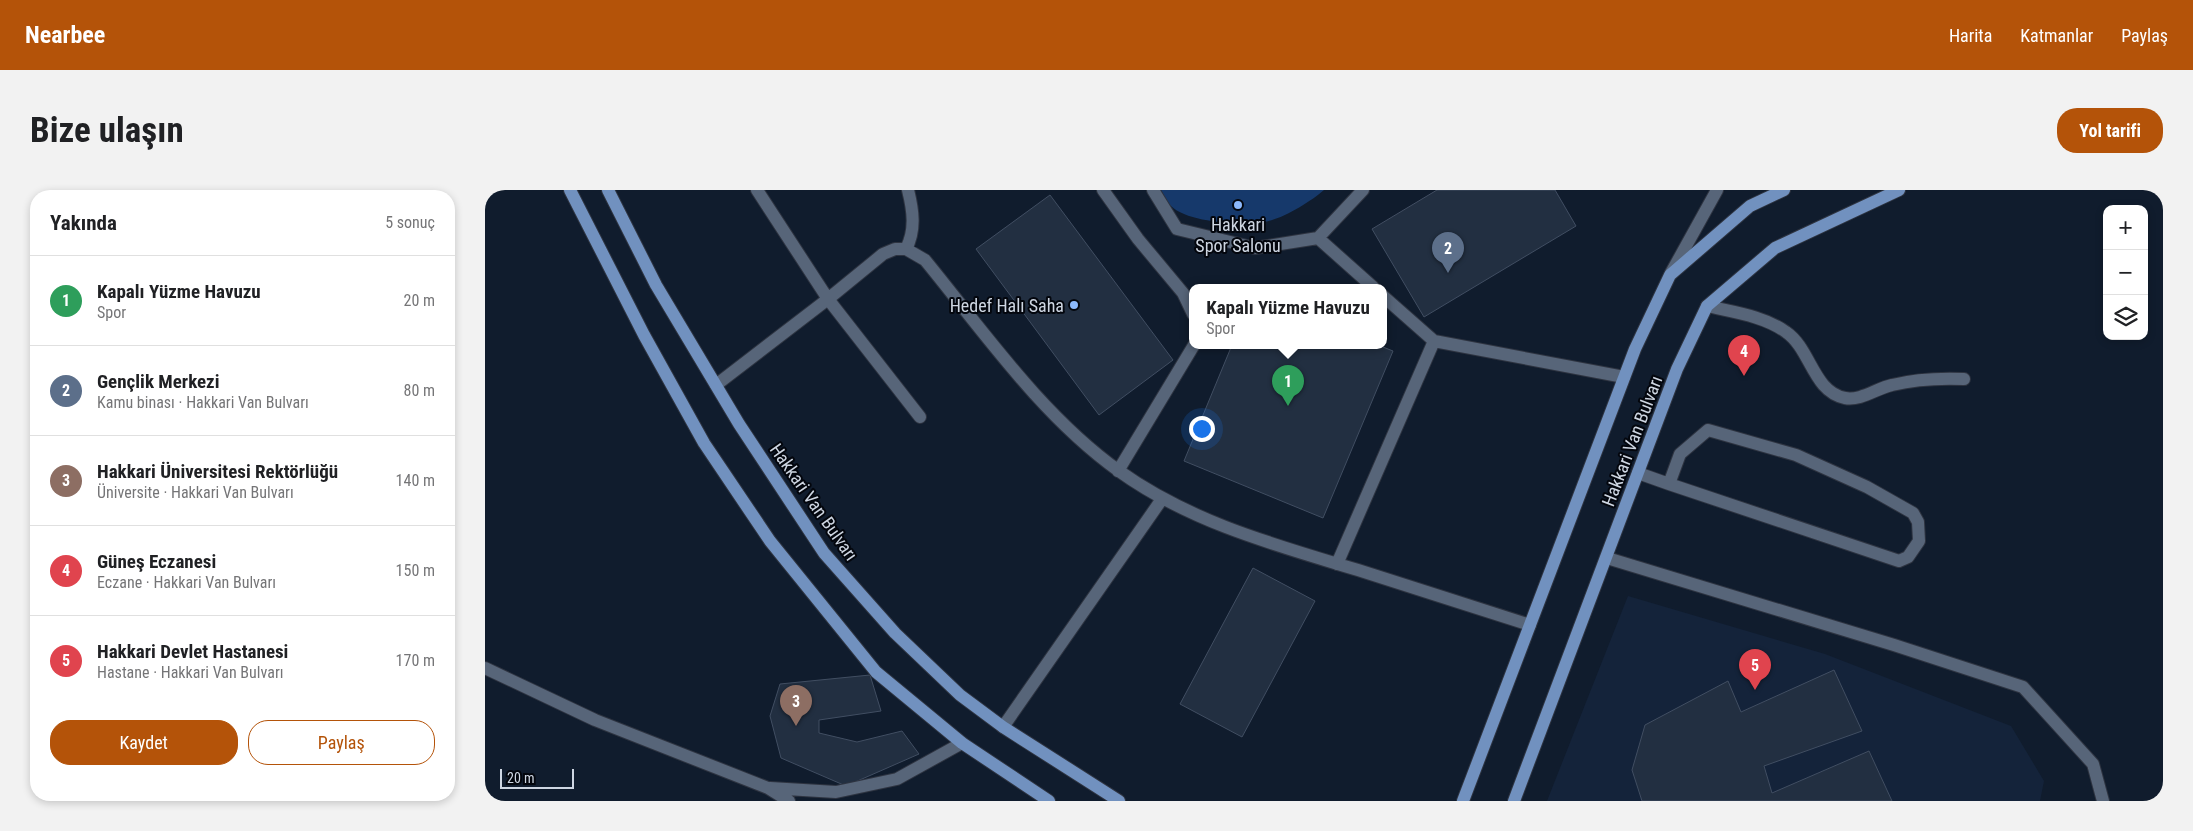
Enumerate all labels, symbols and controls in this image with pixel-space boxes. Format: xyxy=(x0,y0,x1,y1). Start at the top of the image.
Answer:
text: Nearbee xyxy=(25,21,105,49)
text: Harita xyxy=(1949,25,1992,46)
text: Katmanlar xyxy=(2020,25,2093,46)
text: Paylaş xyxy=(2121,25,2168,46)
button: Yol tarifi xyxy=(2057,108,2163,153)
text: Bize ulaşın xyxy=(30,110,184,151)
marker: Hakkari Spor Salonu xyxy=(1232,199,1244,211)
map controls xyxy=(2103,205,2148,340)
button: + xyxy=(2103,205,2148,250)
text: Yakında xyxy=(50,211,117,235)
text: 5 sonuç xyxy=(385,213,435,232)
place label: Hakkari Spor Salonu xyxy=(1195,214,1281,256)
pin: 2 xyxy=(1432,232,1464,273)
button: − xyxy=(2103,250,2148,295)
text: Kapalı Yüzme Havuzu xyxy=(97,280,261,303)
popup xyxy=(1189,284,1387,349)
text: 1 xyxy=(62,291,70,310)
text: 20 m xyxy=(403,291,435,310)
place label: Hedef Halı Saha xyxy=(950,295,1064,316)
button: layers xyxy=(2103,295,2148,340)
text: Kapalı Yüzme Havuzu xyxy=(1206,296,1370,319)
marker: Hedef Halı Saha xyxy=(1068,299,1080,311)
text: Spor xyxy=(97,303,126,322)
text: Spor xyxy=(1206,319,1235,338)
pin: 4 xyxy=(1728,335,1760,376)
pin: 1 xyxy=(1272,365,1304,406)
text: Gençlik Merkezi xyxy=(97,370,220,393)
street label: Hakkari Van Bulvarı xyxy=(1597,373,1667,509)
text: 2 xyxy=(62,381,70,400)
text: 80 m xyxy=(403,381,435,400)
text: Kamu binası · Hakkari Van Bulvarı xyxy=(97,393,309,412)
your location xyxy=(1189,416,1215,442)
street label: Hakkari Van Bulvarı xyxy=(766,439,862,565)
text: Hakkari Üniversitesi Rektörlüğü xyxy=(97,460,338,483)
text: 3 xyxy=(62,471,70,490)
text: 140 m xyxy=(396,471,435,490)
text: Üniversite · Hakkari Van Bulvarı xyxy=(97,483,294,502)
text: Güneş Eczanesi xyxy=(97,550,216,573)
text: 4 xyxy=(62,561,70,580)
text: 150 m xyxy=(396,561,435,580)
text: Eczane · Hakkari Van Bulvarı xyxy=(97,573,276,592)
text: Hakkari Devlet Hastanesi xyxy=(97,640,288,663)
pin: 5 xyxy=(1739,649,1771,690)
text: 5 xyxy=(62,651,70,670)
text: 170 m xyxy=(396,651,435,670)
text: Hastane · Hakkari Van Bulvarı xyxy=(97,663,284,682)
pin: 3 xyxy=(780,685,812,726)
button: Kaydet xyxy=(50,720,238,765)
button: Paylaş xyxy=(248,720,435,765)
scale bar xyxy=(500,766,574,789)
text: 20 m xyxy=(507,770,535,786)

